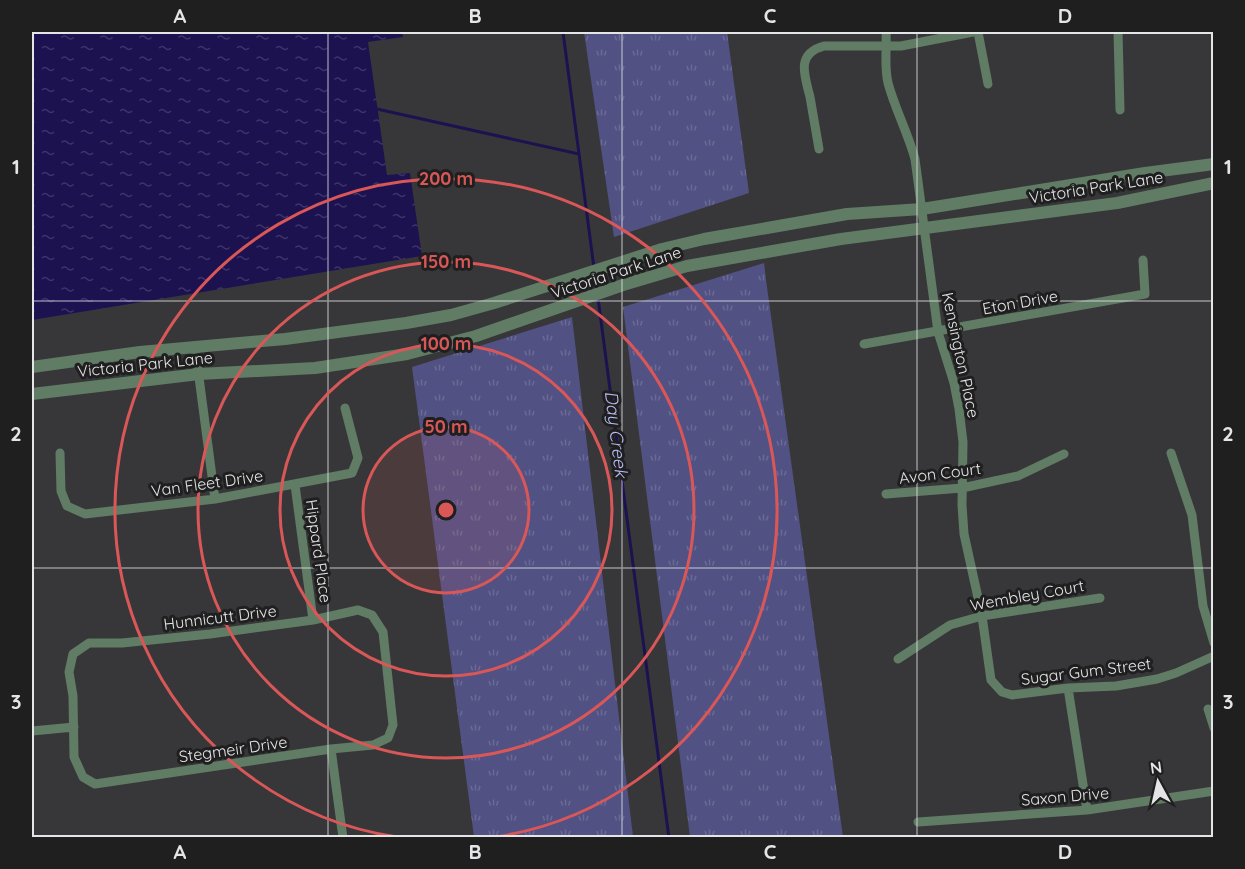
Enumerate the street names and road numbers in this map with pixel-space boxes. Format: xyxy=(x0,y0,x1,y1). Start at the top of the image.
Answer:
street label: Victoria Park Lane xyxy=(1027,167,1165,207)
street label: Victoria Park Lane xyxy=(548,242,684,302)
street label: Eton Drive xyxy=(981,286,1059,318)
street label: Kensington Place xyxy=(938,290,984,420)
street label: Victoria Park Lane xyxy=(76,347,214,381)
street label: Avon Court xyxy=(898,458,982,488)
street label: Van Fleet Drive xyxy=(150,465,264,501)
street label: Hippard Place xyxy=(302,498,336,604)
street label: Wembley Court xyxy=(968,575,1086,615)
street label: Hunnicutt Drive xyxy=(162,600,278,634)
street label: Sugar Gum Street xyxy=(1020,653,1152,689)
street label: Stegmeir Drive xyxy=(177,731,289,767)
street label: Saxon Drive xyxy=(1020,782,1110,810)

